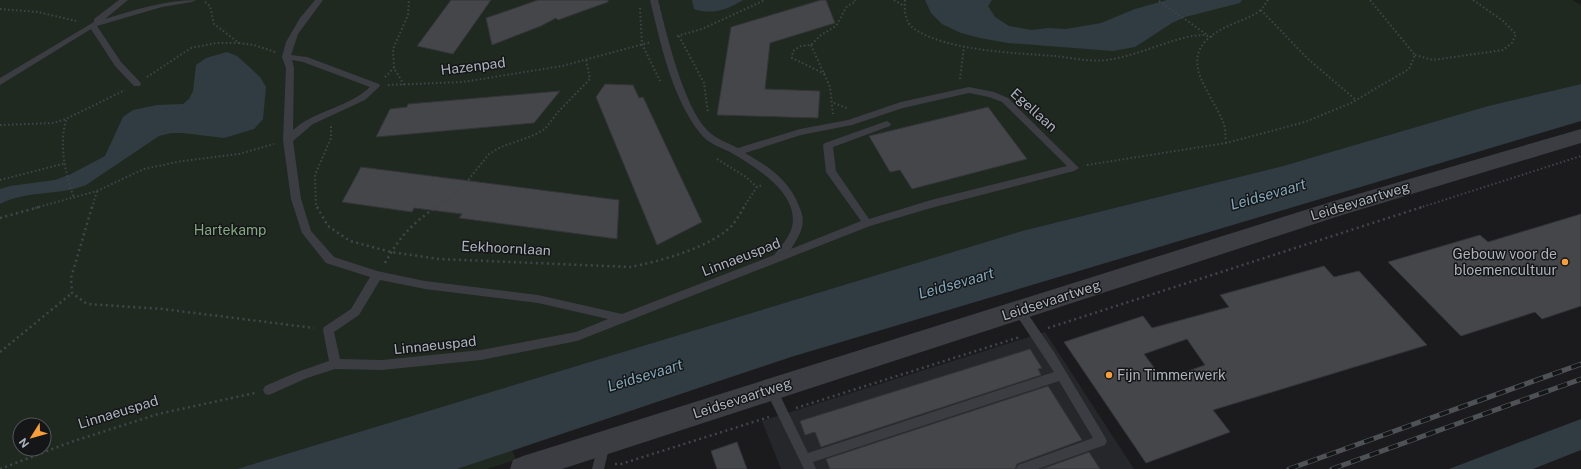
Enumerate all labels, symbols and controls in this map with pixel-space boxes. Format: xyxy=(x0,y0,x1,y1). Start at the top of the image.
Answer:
street label: Hazenpad xyxy=(440,54,506,78)
street label: Egellaan xyxy=(1008,85,1060,135)
water label: Leidsevaart xyxy=(1228,175,1308,213)
street label: Leidsevaartweg xyxy=(1308,178,1412,224)
park label: Hartekamp xyxy=(194,222,266,238)
street label: Linnaeuspad xyxy=(699,235,783,279)
street label: Eekhoornlaan xyxy=(461,238,551,258)
place label: Gebouw voor de bloemencultuur xyxy=(1453,246,1557,278)
marker: Gebouw voor de bloemencultuur xyxy=(1560,257,1570,267)
water label: Leidsevaart xyxy=(916,264,996,302)
street label: Leidsevaartweg xyxy=(1000,276,1103,324)
street label: Linnaeuspad xyxy=(393,333,477,357)
water label: Leidsevaart xyxy=(605,355,685,395)
place label: Fijn Timmerwerk xyxy=(1117,367,1226,383)
marker: Fijn Timmerwerk xyxy=(1104,370,1114,380)
street label: Leidsevaartweg xyxy=(691,374,794,422)
street label: Linnaeuspad xyxy=(76,392,160,432)
north arrow xyxy=(12,417,52,457)
text: N xyxy=(17,436,31,450)

